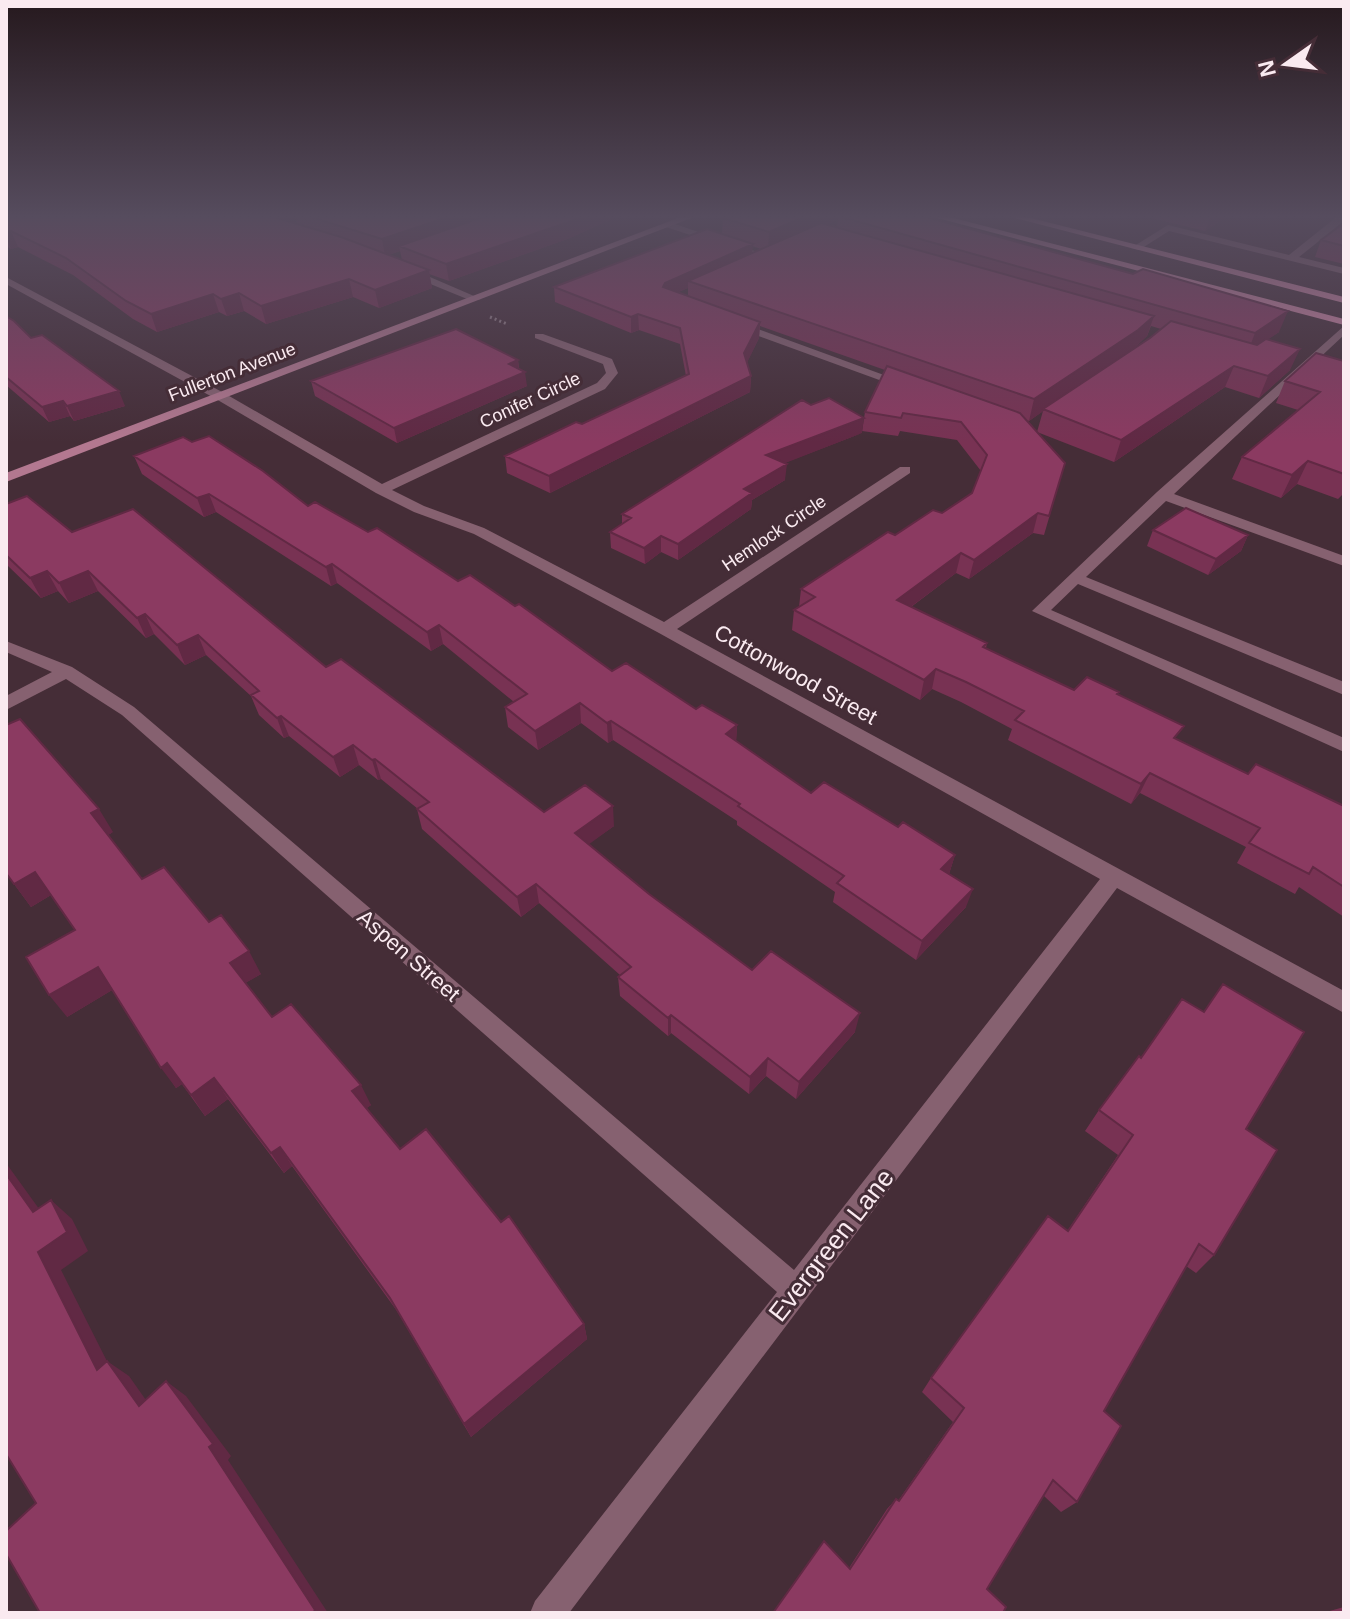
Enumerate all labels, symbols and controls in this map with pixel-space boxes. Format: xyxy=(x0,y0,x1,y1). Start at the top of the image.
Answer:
north arrow xyxy=(1246,24,1326,104)
text: N xyxy=(1253,58,1281,79)
street label: Fullerton Avenue xyxy=(166,339,298,405)
street label: Conifer Circle xyxy=(476,368,584,432)
street label: Hemlock Circle xyxy=(718,491,830,575)
street label: Cottonwood Street xyxy=(710,619,882,730)
street label: Aspen Street xyxy=(352,904,465,1007)
street label: Evergreen Lane xyxy=(762,1163,900,1327)

